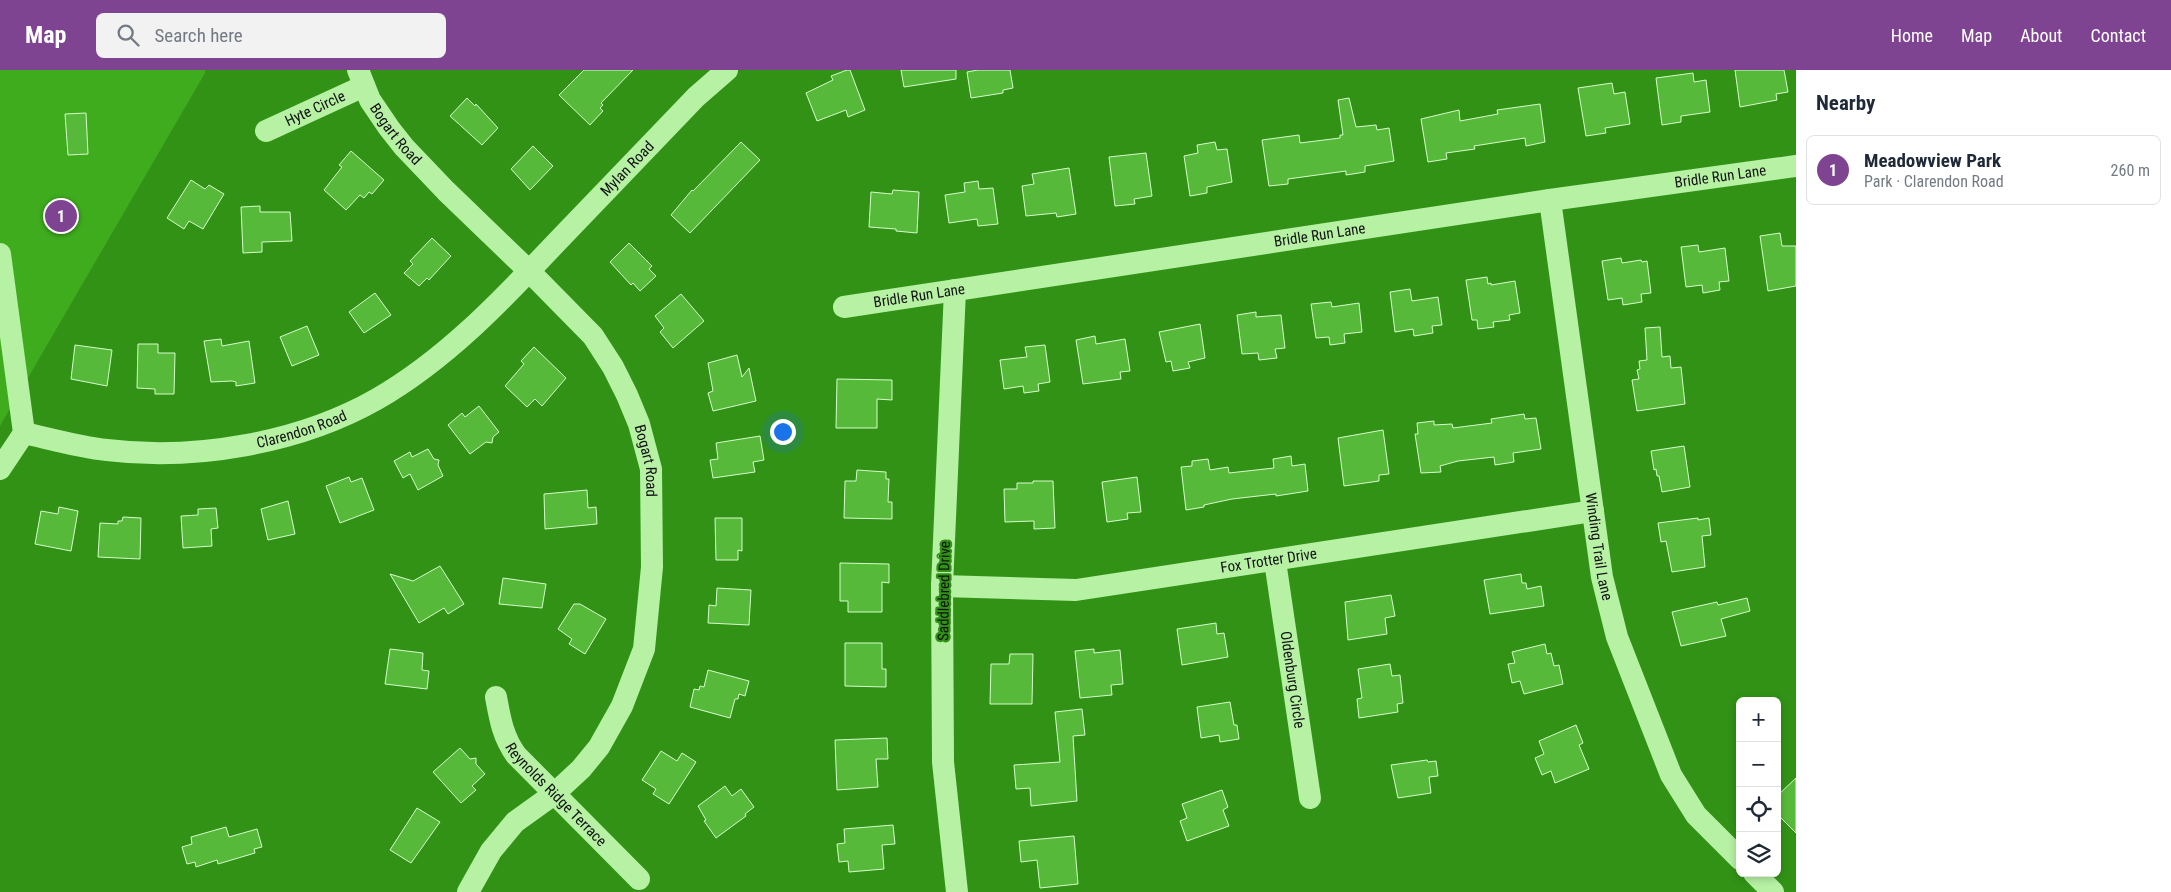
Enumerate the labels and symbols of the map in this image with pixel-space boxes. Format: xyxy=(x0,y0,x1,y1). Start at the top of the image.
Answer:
street label: Hyte Circle xyxy=(282,87,348,130)
street label: Bogart Road xyxy=(366,100,425,169)
street label: Mylan Road xyxy=(597,137,658,200)
street label: Bridle Run Lane xyxy=(1673,161,1767,192)
pin: 1 xyxy=(45,197,77,235)
street label: Bridle Run Lane xyxy=(1273,219,1366,251)
street label: Bridle Run Lane xyxy=(872,280,966,311)
street label: Clarendon Road xyxy=(255,407,349,452)
your location xyxy=(770,419,796,445)
street label: Bogart Road xyxy=(631,423,660,497)
street label: Winding Trail Lane xyxy=(1581,492,1616,602)
street label: Saddlebred Drive xyxy=(934,541,954,641)
street label: Fox Trotter Drive xyxy=(1219,544,1318,577)
street label: Oldenburg Circle xyxy=(1276,630,1309,730)
street label: Reynolds Ridge Terrace xyxy=(501,740,610,850)

